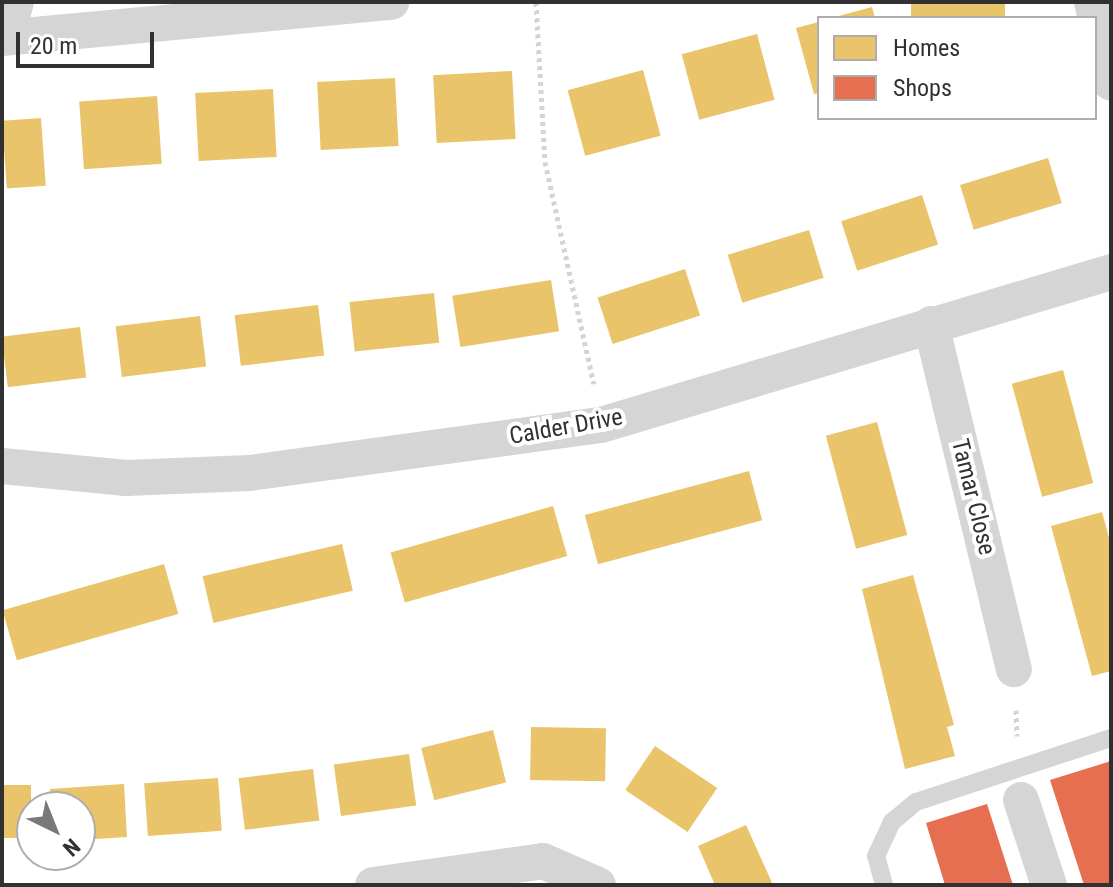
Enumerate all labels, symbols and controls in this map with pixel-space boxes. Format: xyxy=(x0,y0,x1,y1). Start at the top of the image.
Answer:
scale bar xyxy=(20,16,158,66)
legend xyxy=(817,16,1097,120)
text: 20 m xyxy=(30,32,77,60)
text: Homes xyxy=(893,34,960,62)
text: Shops xyxy=(893,74,952,102)
street label: Calder Drive xyxy=(507,403,625,451)
street label: Tamar Close xyxy=(945,436,1001,558)
north arrow xyxy=(16,791,96,871)
text: N xyxy=(58,834,85,861)

